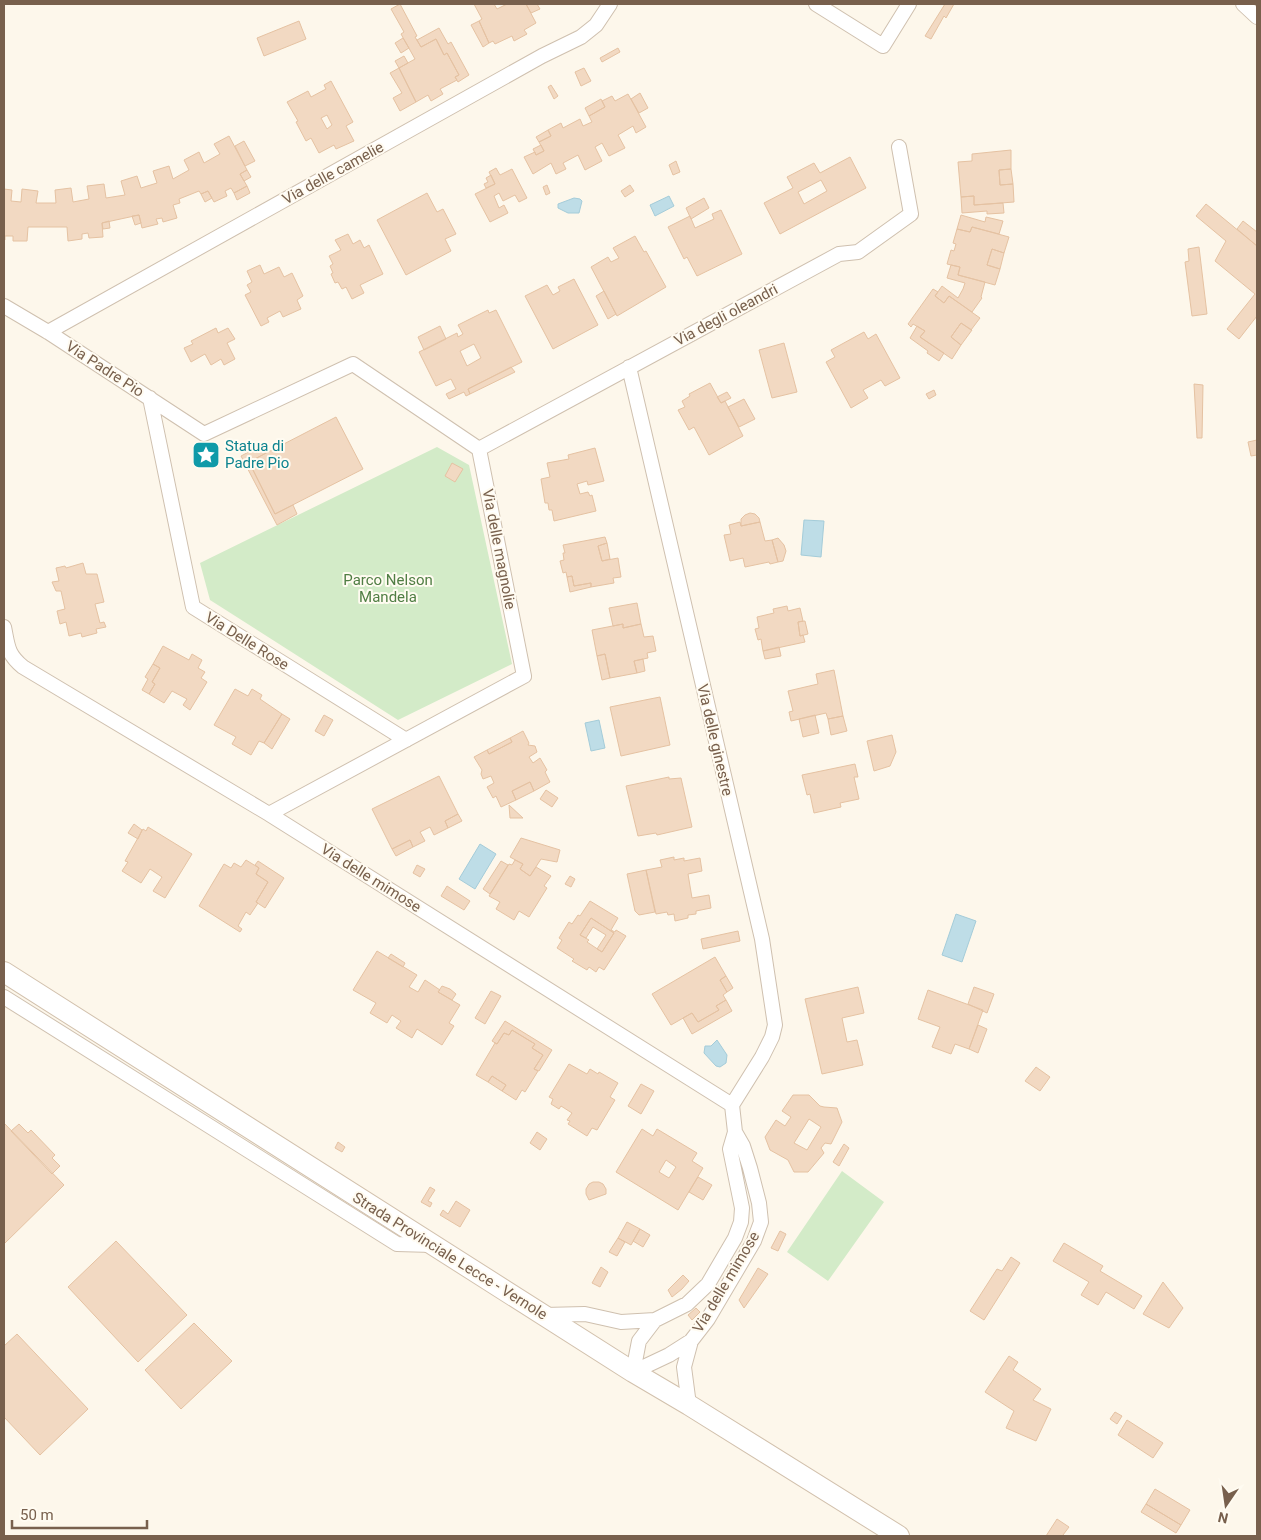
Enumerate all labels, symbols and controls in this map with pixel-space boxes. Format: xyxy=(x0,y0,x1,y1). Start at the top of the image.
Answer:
street label: Via delle camelie xyxy=(279,138,387,208)
street label: Via degli oleandri xyxy=(671,280,781,350)
street label: Via Padre Pio xyxy=(63,337,147,401)
place label: Statua di Padre Pio xyxy=(225,437,289,472)
place icon: Statua di Padre Pio xyxy=(191,440,221,470)
street label: Via delle magnolie xyxy=(478,487,520,611)
park label: Parco Nelson Mandela xyxy=(343,571,433,606)
street label: Via Delle Rose xyxy=(202,608,292,674)
street label: Via delle ginestre xyxy=(693,682,737,798)
street label: Via delle mimose xyxy=(318,840,424,916)
street label: Strada Provinciale Lecce - Vernole xyxy=(349,1188,551,1324)
street label: Via delle mimose xyxy=(689,1228,763,1336)
north arrow xyxy=(1201,1480,1251,1530)
scale bar xyxy=(12,1498,148,1530)
text: 50 m xyxy=(20,1506,54,1524)
text: N xyxy=(1216,1509,1230,1527)

